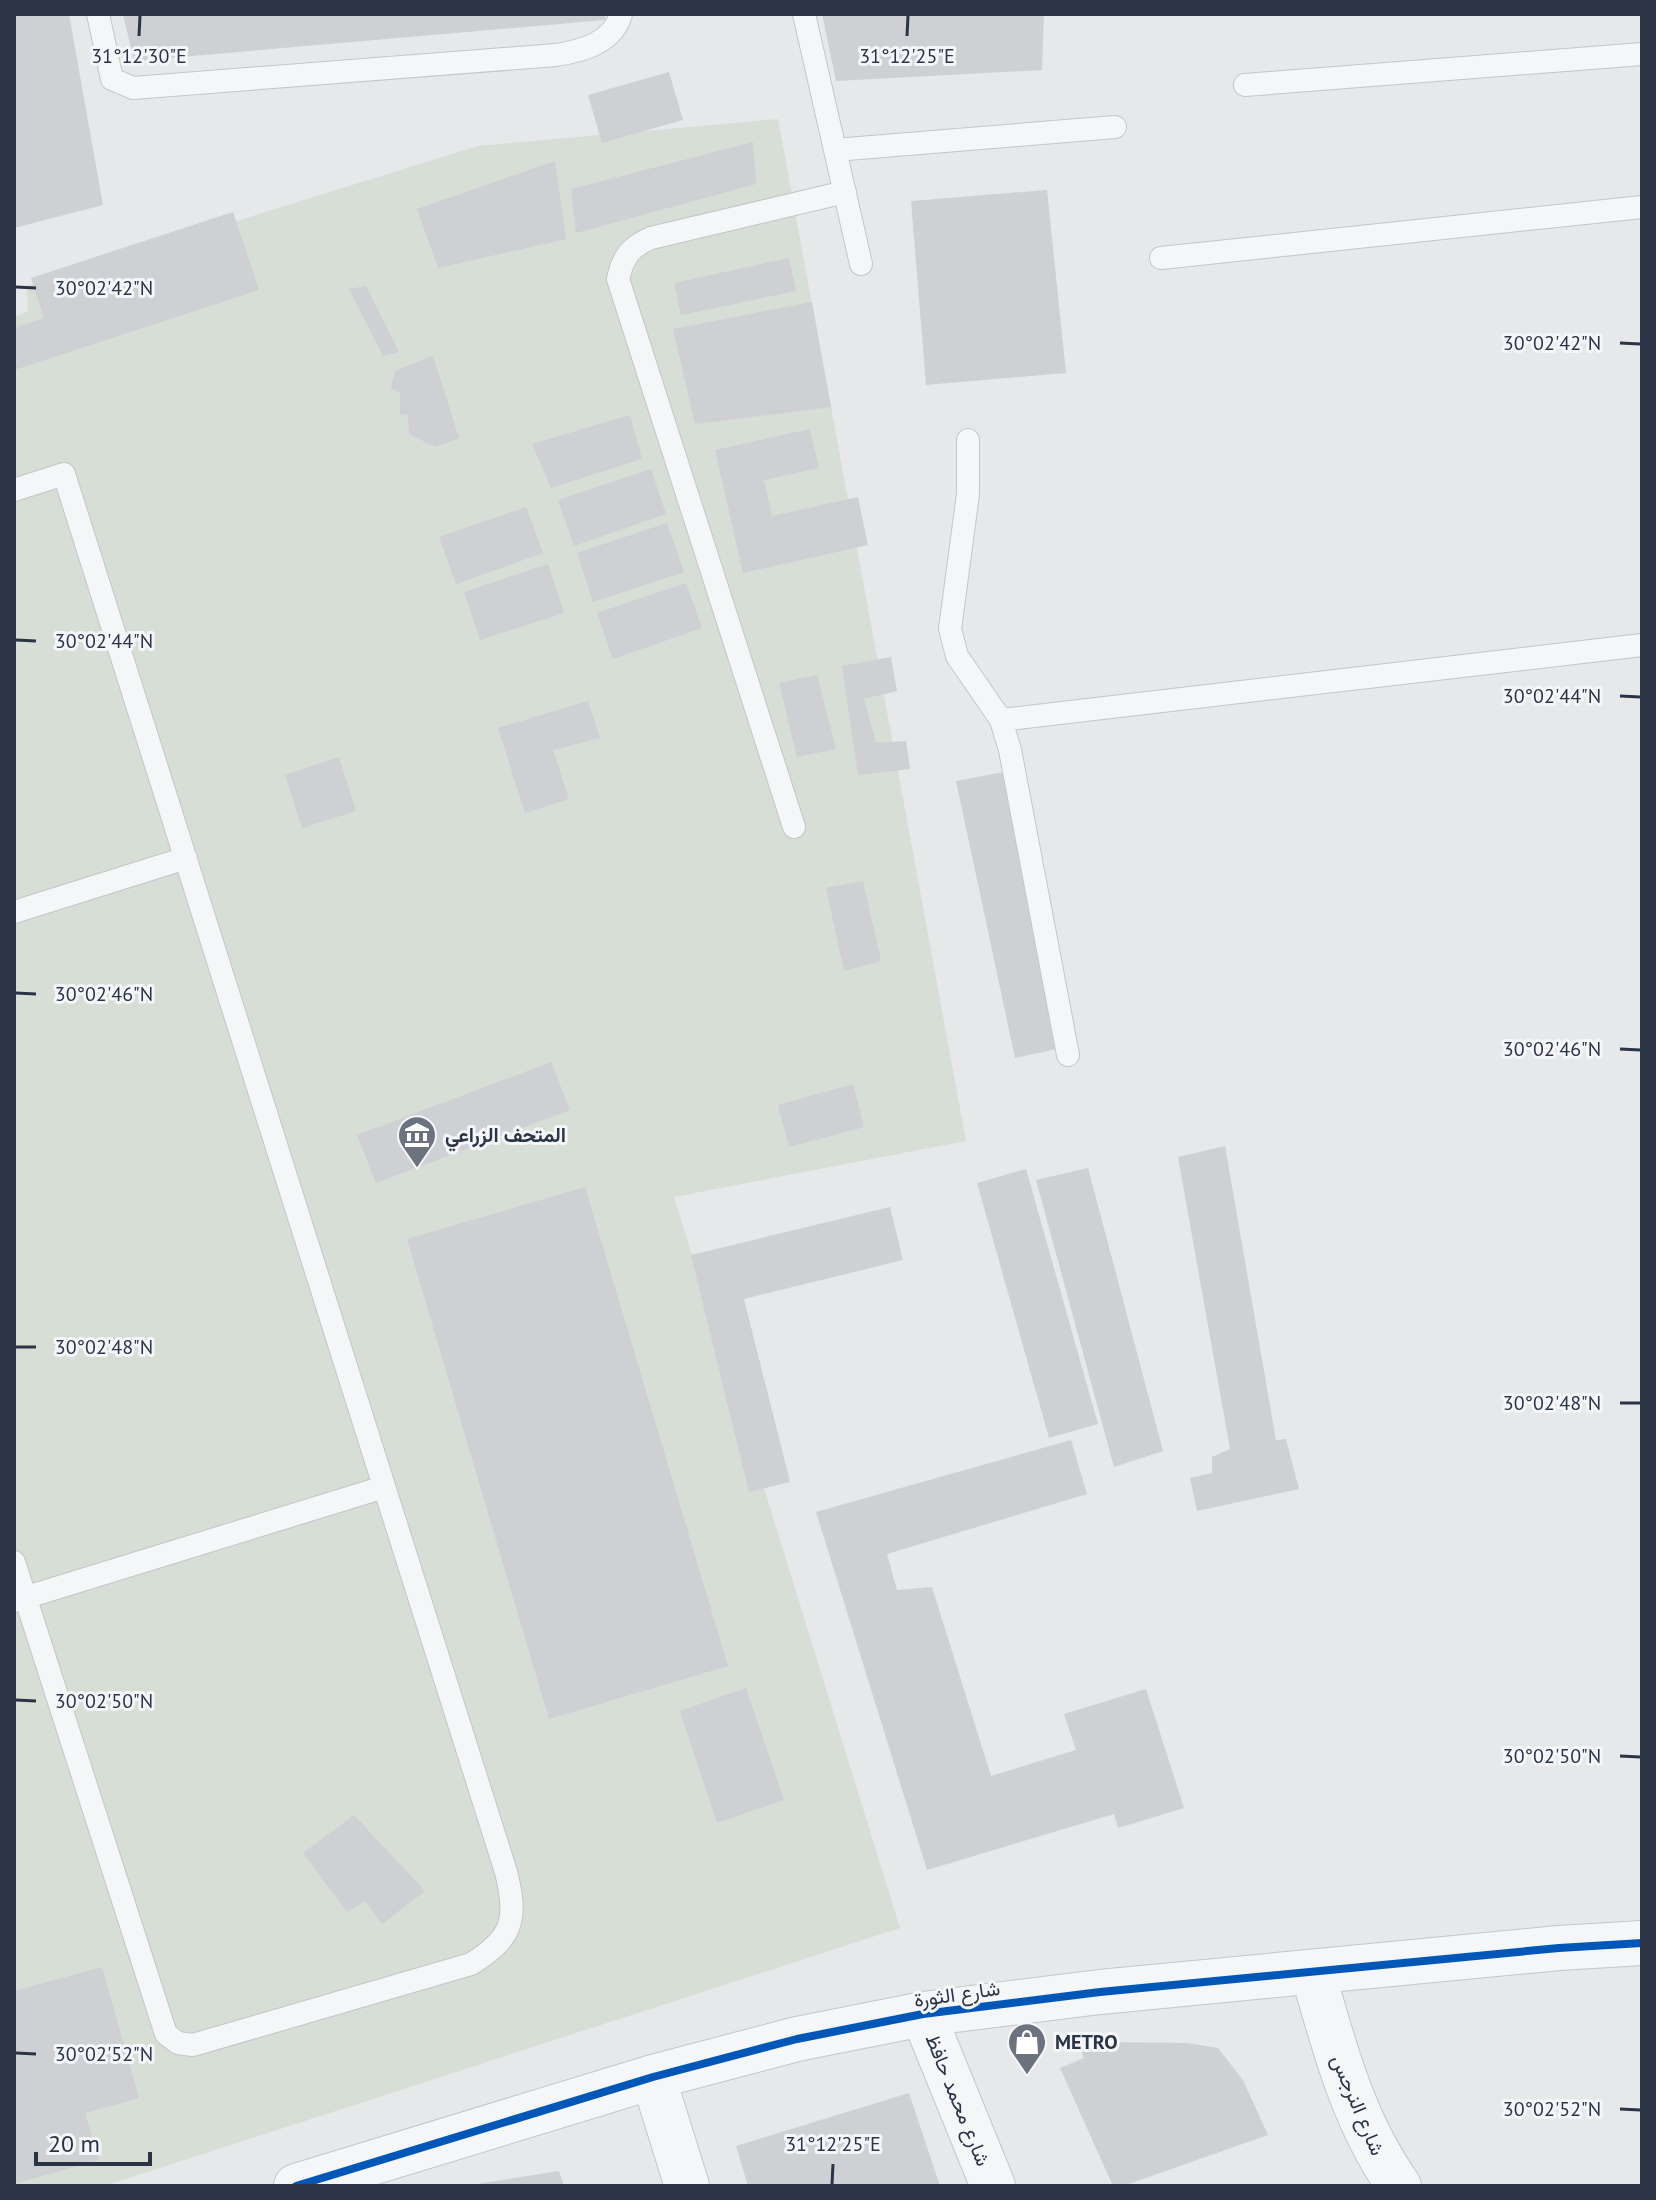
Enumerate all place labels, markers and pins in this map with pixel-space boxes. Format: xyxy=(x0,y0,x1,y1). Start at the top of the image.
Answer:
museum icon: المتحف الزراعي xyxy=(396,1114,438,1169)
place label: المتحف الزراعي xyxy=(445,1122,566,1152)
shop icon: METRO xyxy=(1006,2021,1048,2076)
place label: METRO xyxy=(1055,2029,1118,2055)

